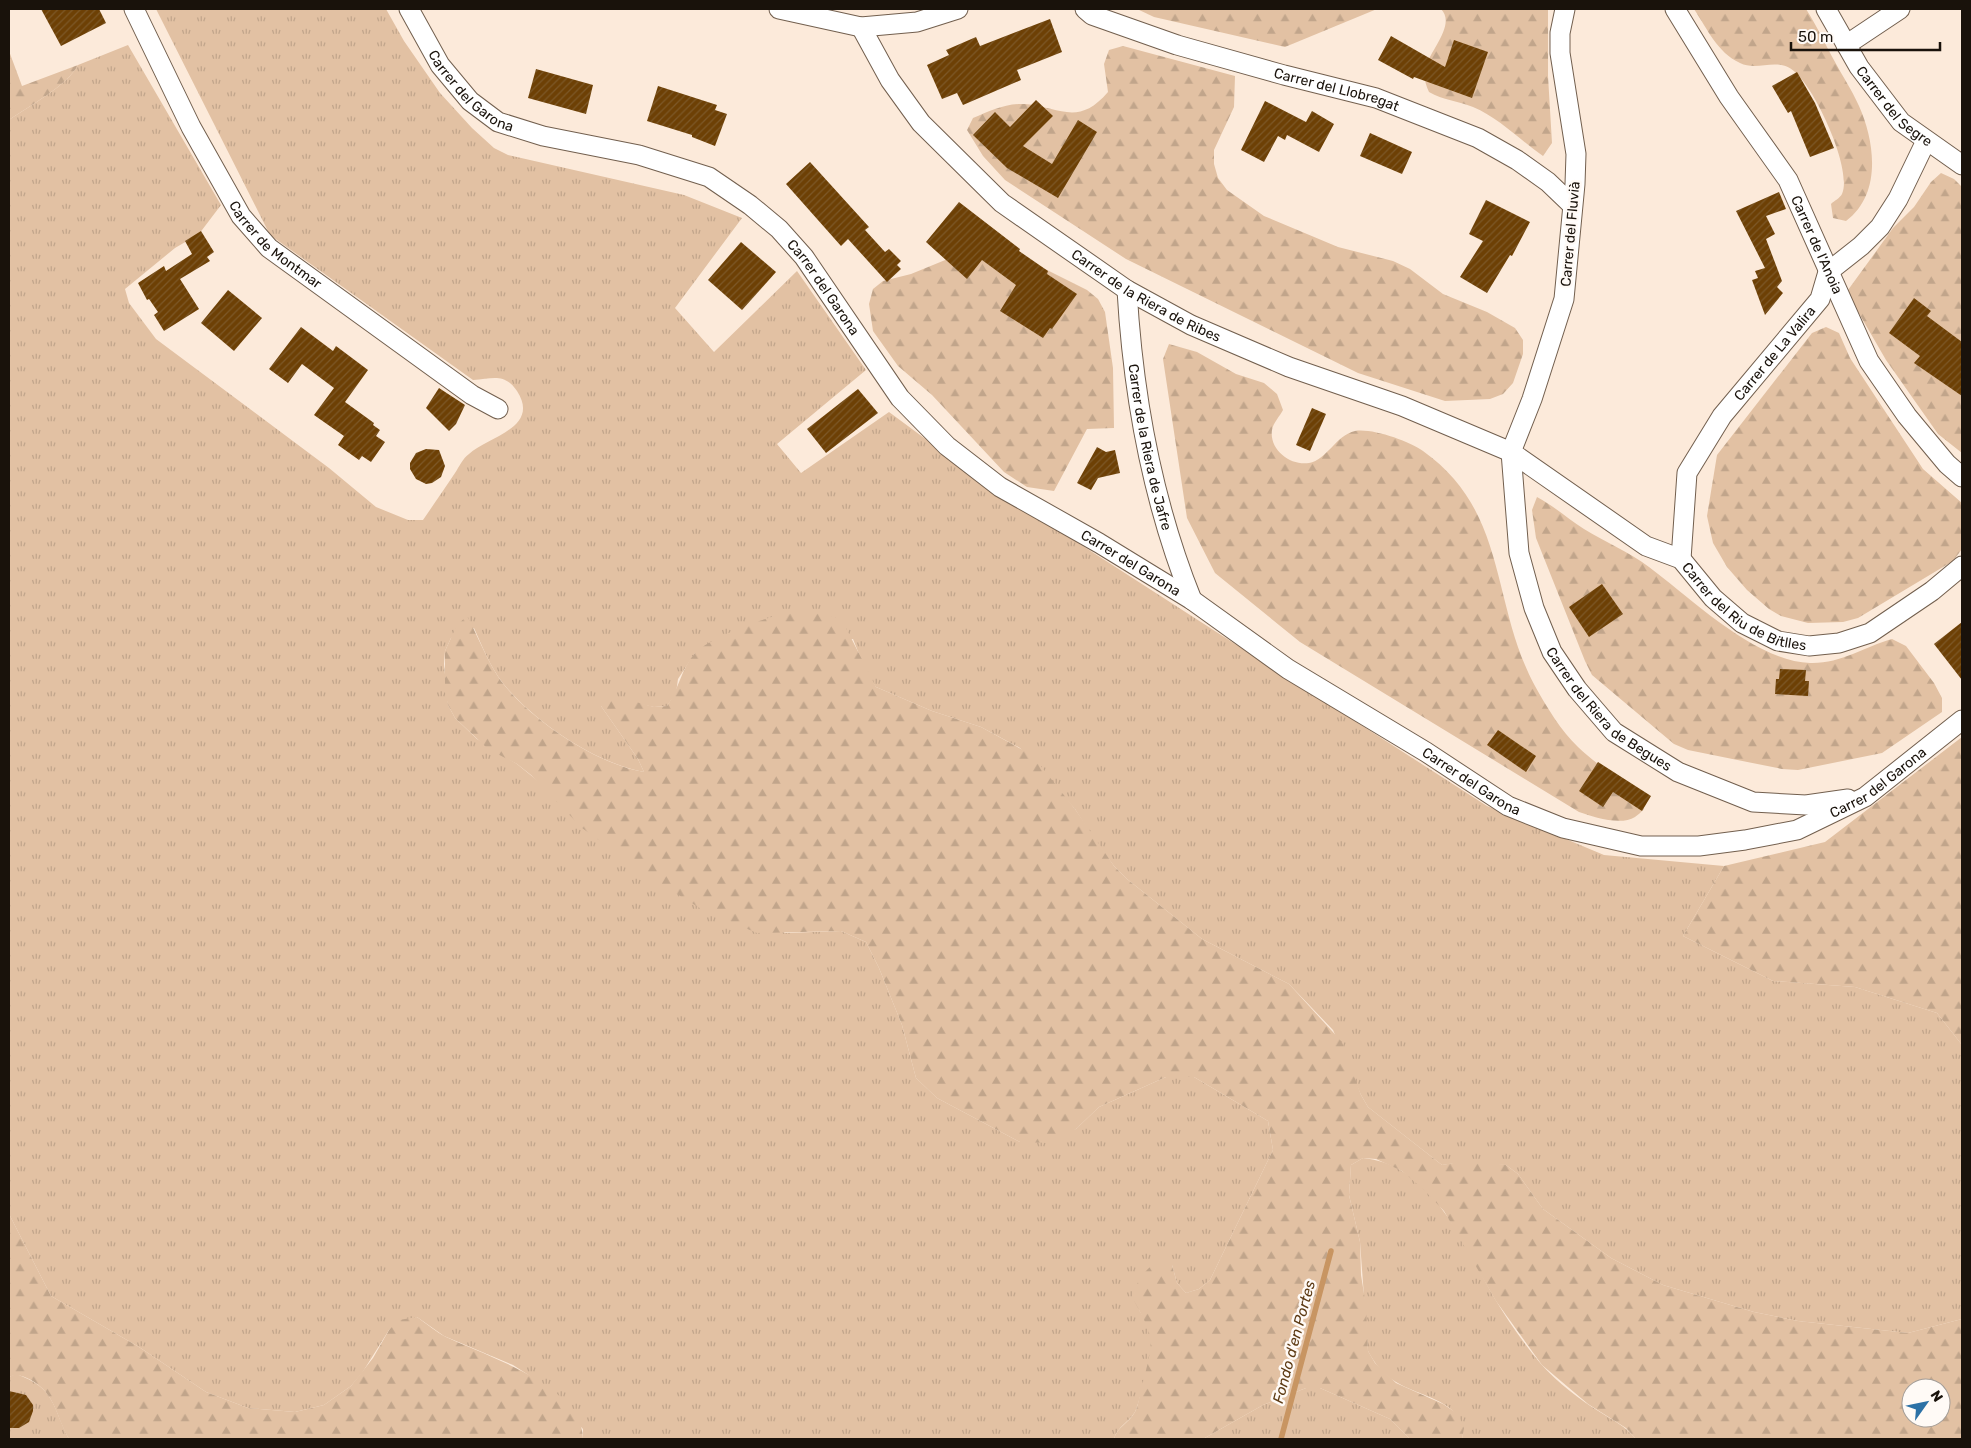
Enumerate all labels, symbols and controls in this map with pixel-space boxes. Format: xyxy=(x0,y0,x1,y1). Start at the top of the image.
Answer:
scale bar xyxy=(1791,20,1940,52)
text: 50 m xyxy=(1798,28,1833,46)
street label: Carrer del Garona xyxy=(424,47,516,135)
street label: Carrer del Segre xyxy=(1852,63,1936,150)
street label: Carrer del Llobregat xyxy=(1272,65,1402,115)
street label: Carrer del Fluvià xyxy=(1557,181,1584,287)
street label: Carrer de l'Anoia xyxy=(1787,193,1846,297)
street label: Carrer de Montmar xyxy=(225,198,326,293)
street label: Carrer del Garona xyxy=(783,236,863,339)
street label: Carrer de la Riera de Ribes xyxy=(1068,246,1223,346)
street label: Carrer de La Valira xyxy=(1731,303,1819,404)
street label: Carrer de la Riera de Jafre xyxy=(1125,363,1175,532)
street label: Carrer del Garona xyxy=(1078,526,1184,600)
street label: Carrer del Riu de Bitlles xyxy=(1678,559,1808,654)
street label: Carrer del Riera de Begues xyxy=(1542,644,1675,775)
street label: Carrer del Garona xyxy=(1419,744,1523,819)
street label: Carrer del Garona xyxy=(1827,744,1930,822)
water label: Fondo d'en Portes xyxy=(1269,1278,1319,1405)
north arrow xyxy=(1901,1378,1951,1428)
text: N xyxy=(1927,1387,1946,1405)

